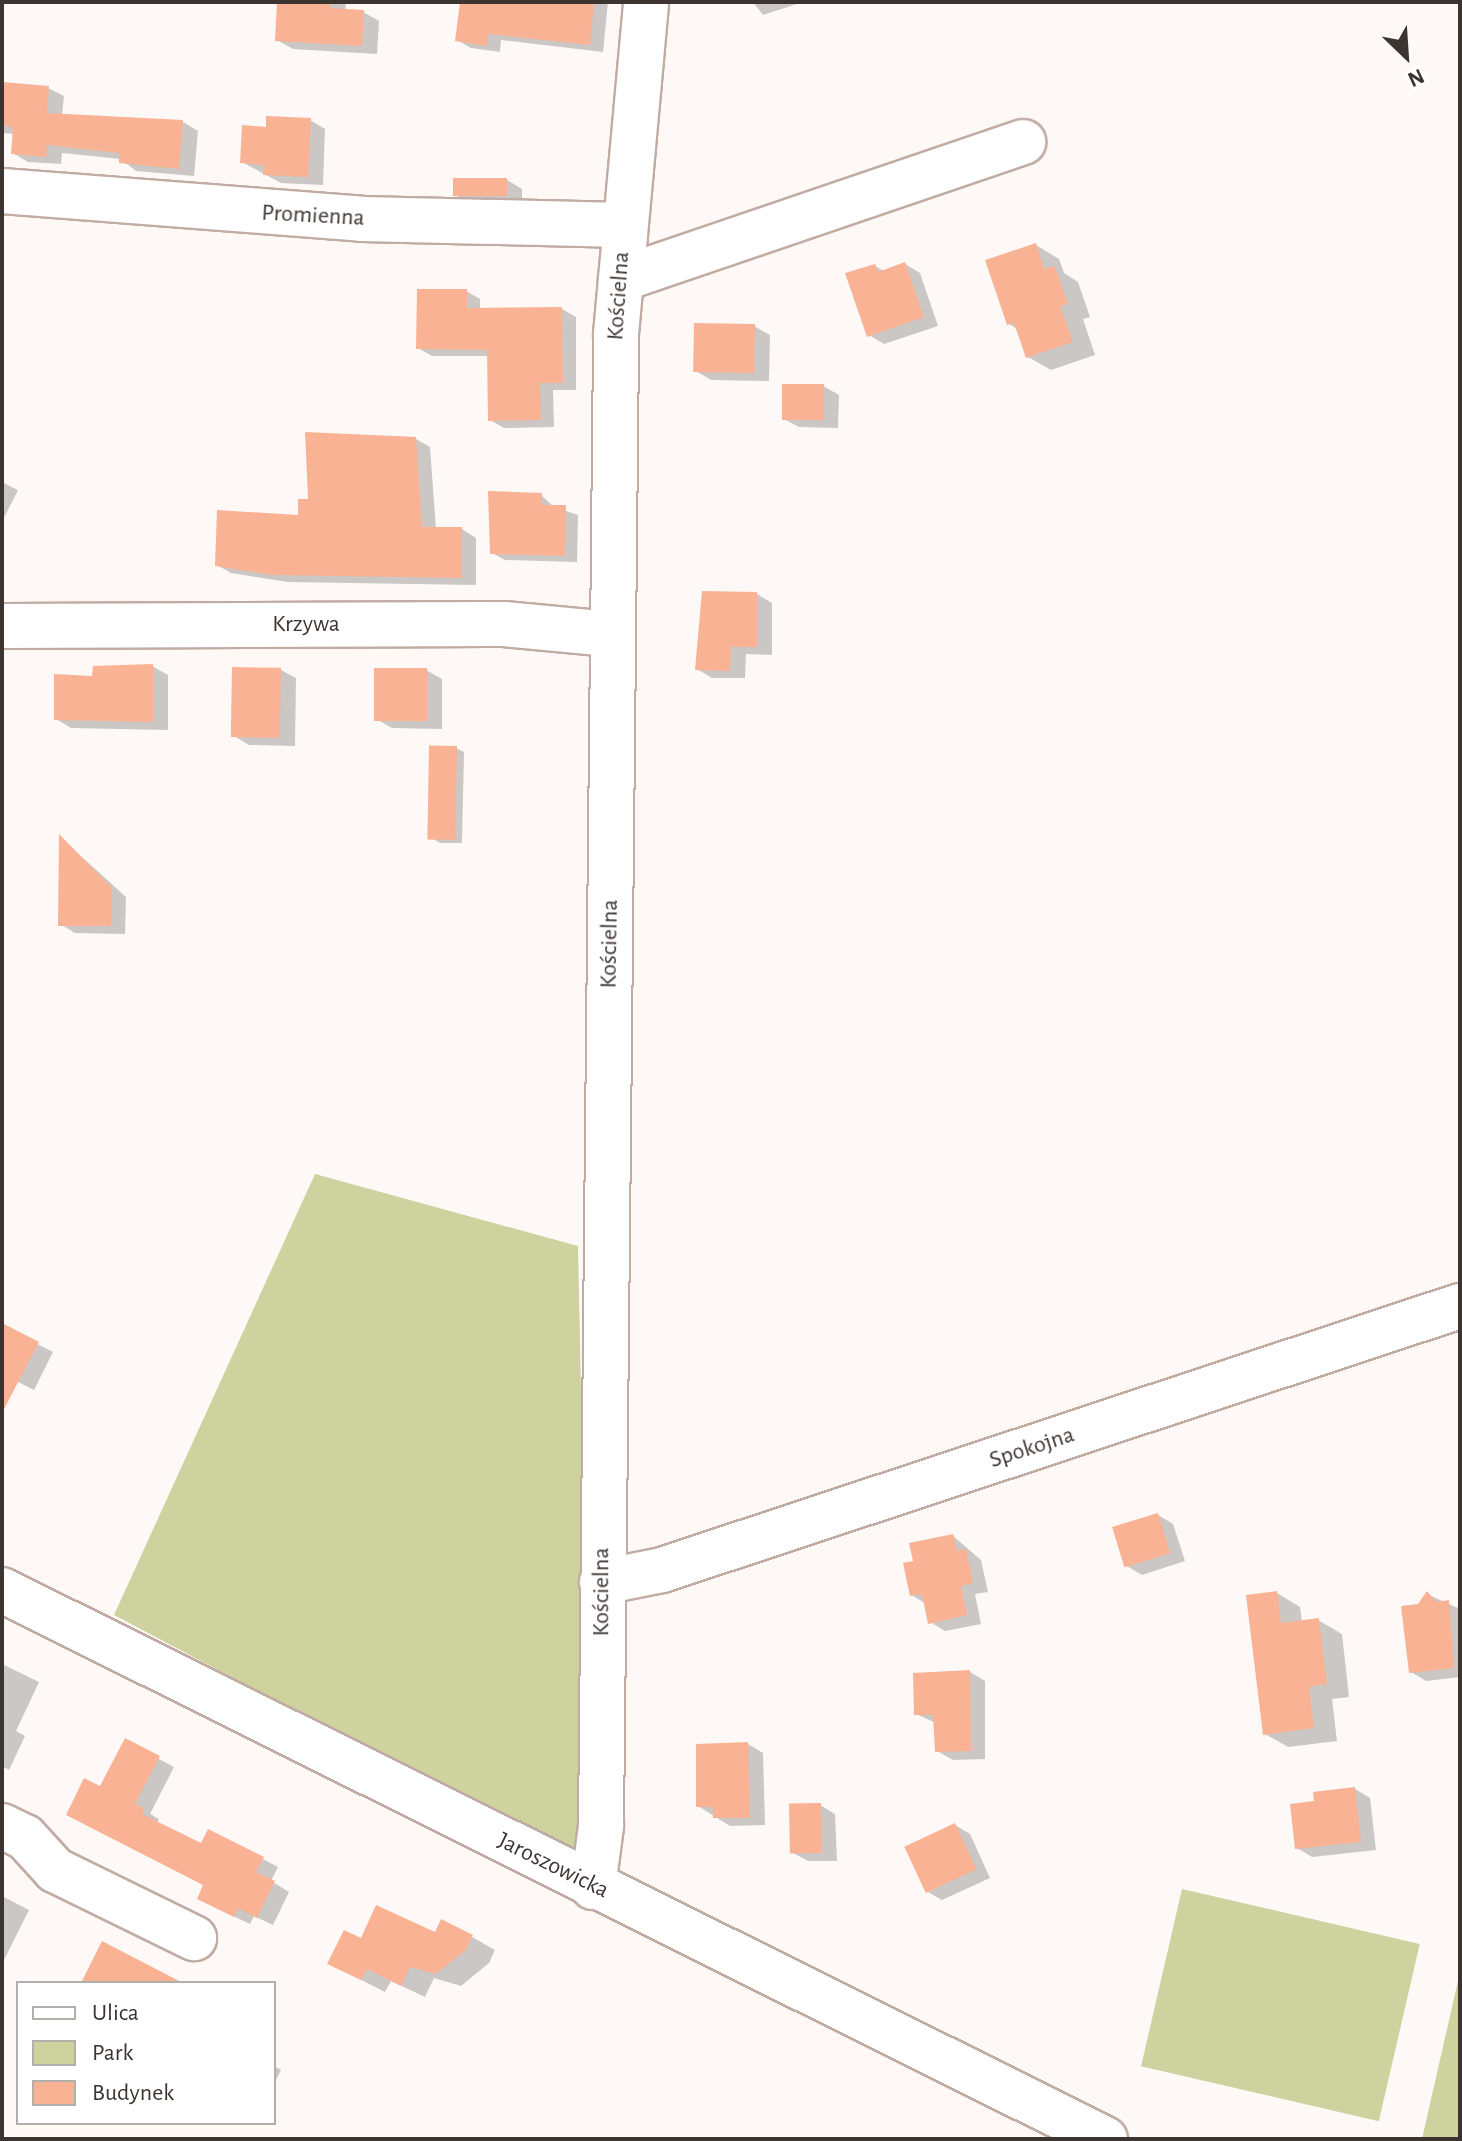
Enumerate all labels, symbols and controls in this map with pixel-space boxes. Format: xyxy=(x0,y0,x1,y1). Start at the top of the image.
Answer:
north arrow xyxy=(1366,16,1446,96)
text: N xyxy=(1405,65,1428,91)
street label: Promienna xyxy=(261,199,365,233)
street label: Kościelna xyxy=(602,251,636,341)
street label: Krzywa xyxy=(272,611,340,639)
street label: Kościelna xyxy=(595,899,625,989)
street label: Spokojna xyxy=(986,1421,1078,1475)
street label: Kościelna xyxy=(588,1548,616,1636)
street label: Jaroszowicka xyxy=(493,1827,613,1905)
legend xyxy=(16,1981,276,2125)
text: Ulica xyxy=(92,2001,139,2025)
text: Park xyxy=(92,2041,133,2065)
text: Budynek xyxy=(92,2081,174,2105)

